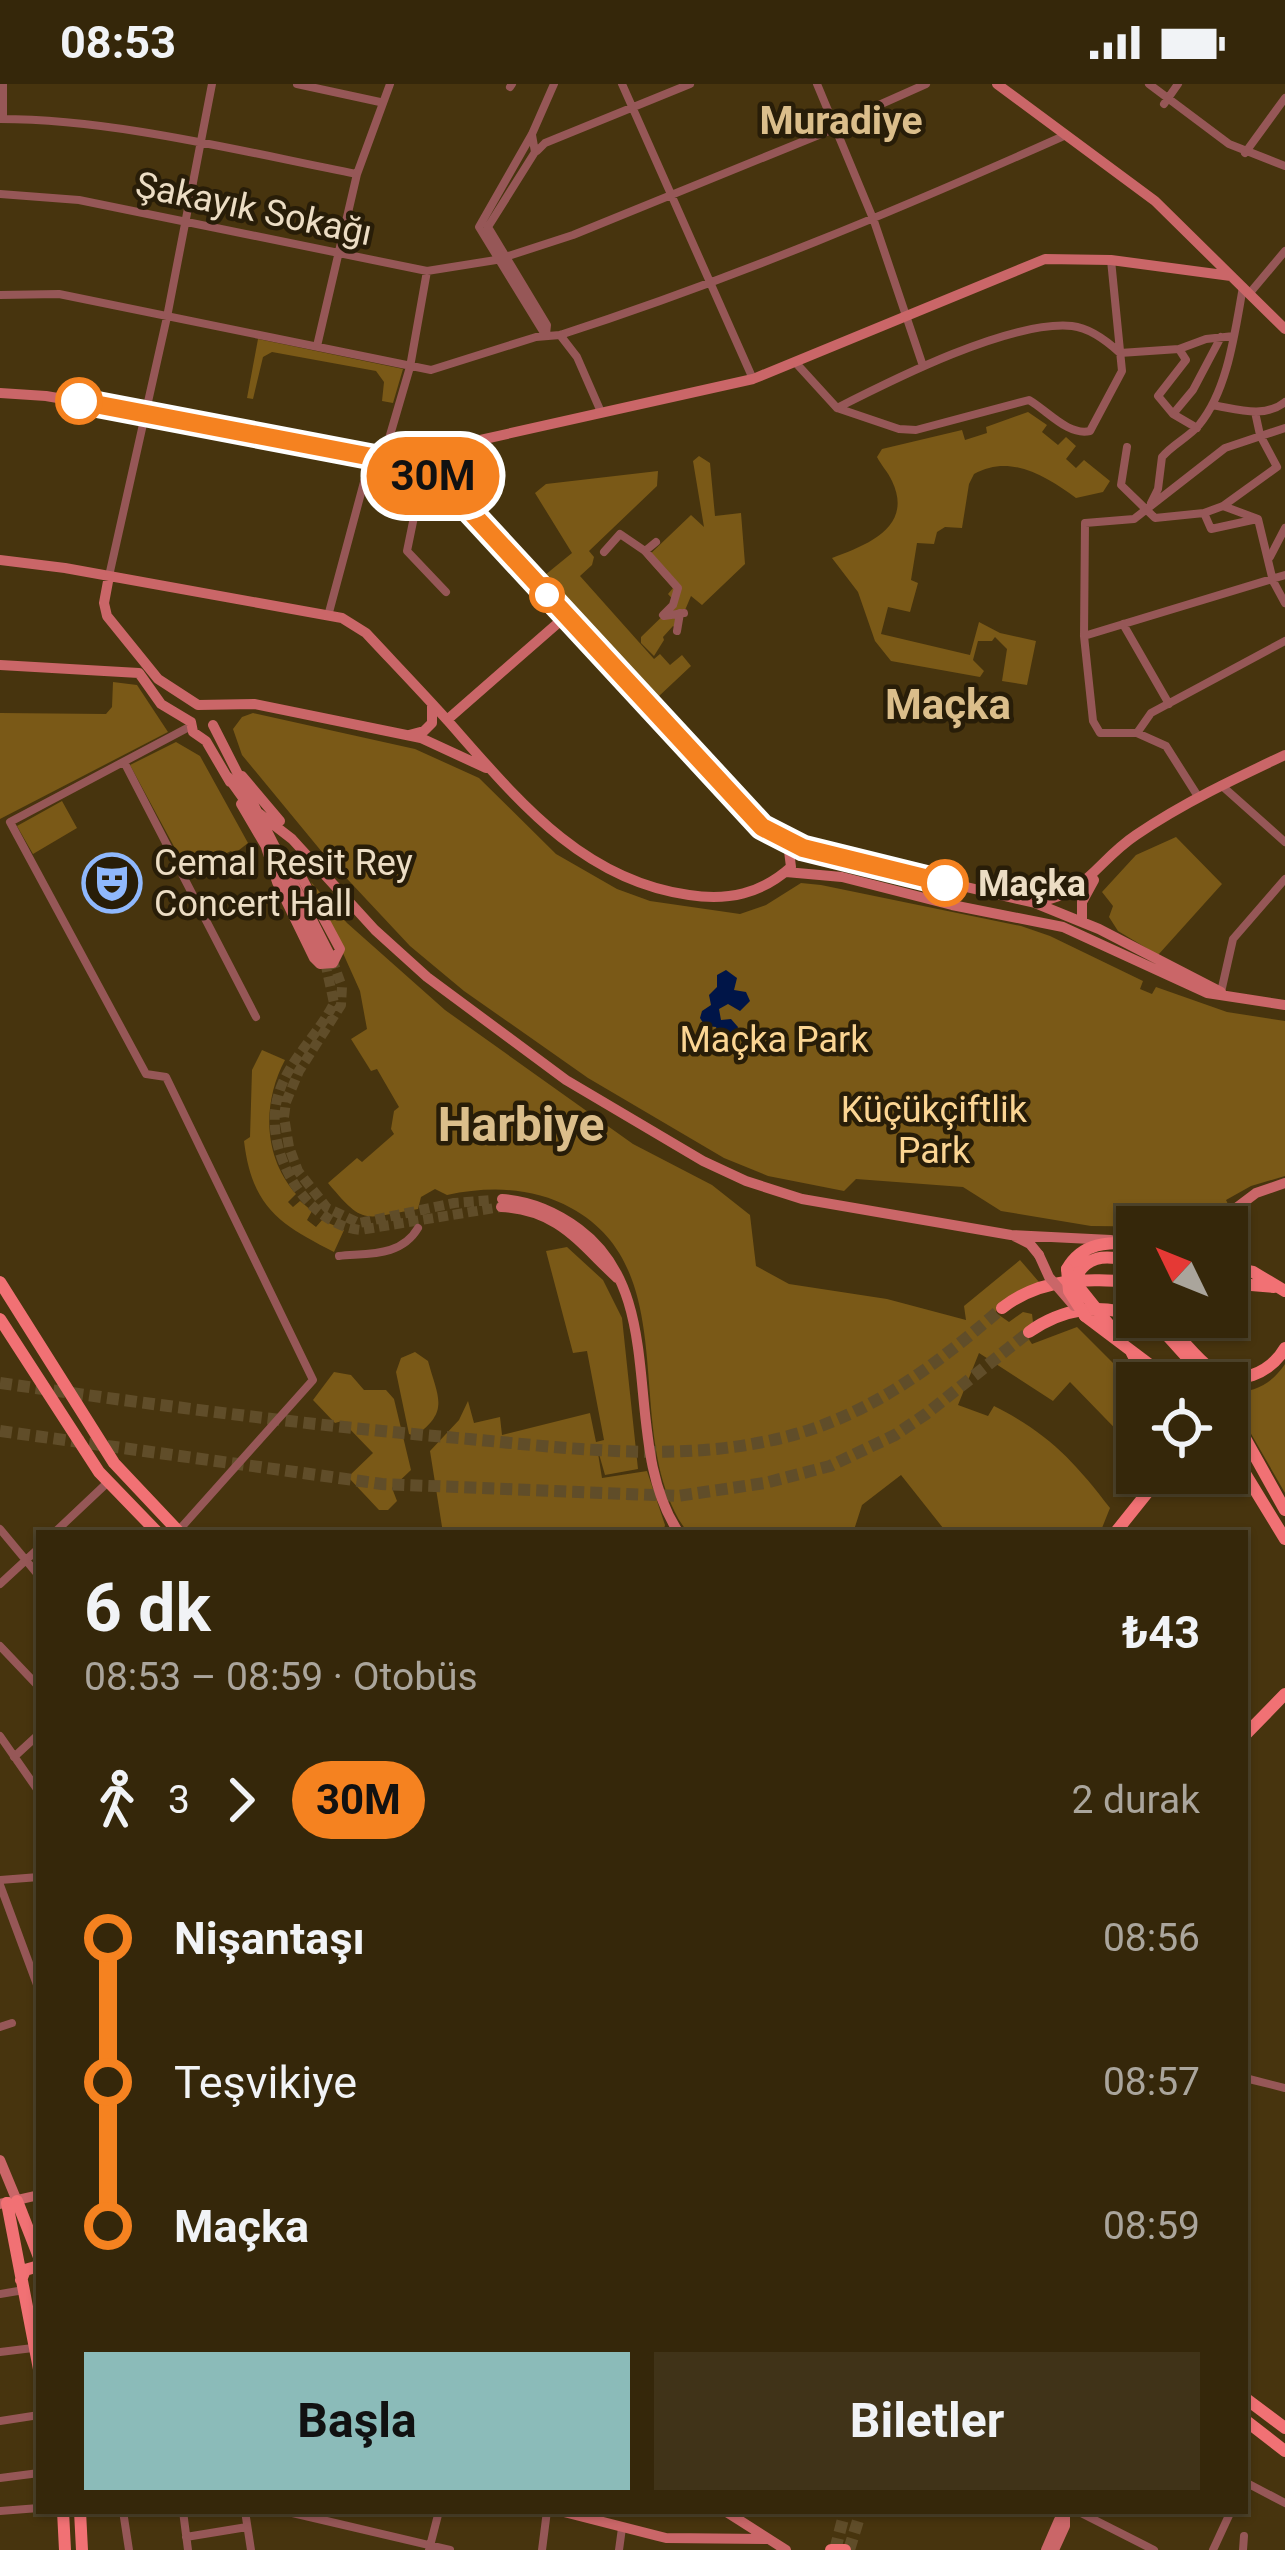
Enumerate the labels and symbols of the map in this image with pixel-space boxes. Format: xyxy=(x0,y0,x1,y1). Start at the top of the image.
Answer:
district label: Muradiye xyxy=(759,98,923,144)
street label: Şakayık Sokağı xyxy=(132,163,376,255)
unlabelled marker xyxy=(57,379,101,423)
line badge: 30M xyxy=(364,437,502,515)
unlabelled marker xyxy=(531,579,563,611)
district label: Maçka xyxy=(885,680,1011,729)
place label: Cemal Resit Rey Concert Hall xyxy=(154,842,413,925)
theatre icon: Cemal Resit Rey Concert Hall xyxy=(81,852,143,914)
marker: Maçka xyxy=(923,861,967,905)
place label: Maçka xyxy=(978,863,1086,905)
park label: Maçka Park xyxy=(679,1019,869,1061)
park label: Küçükçiftlik Park xyxy=(841,1089,1028,1172)
district label: Harbiye xyxy=(438,1096,604,1153)
north arrow xyxy=(1116,1206,1248,1338)

